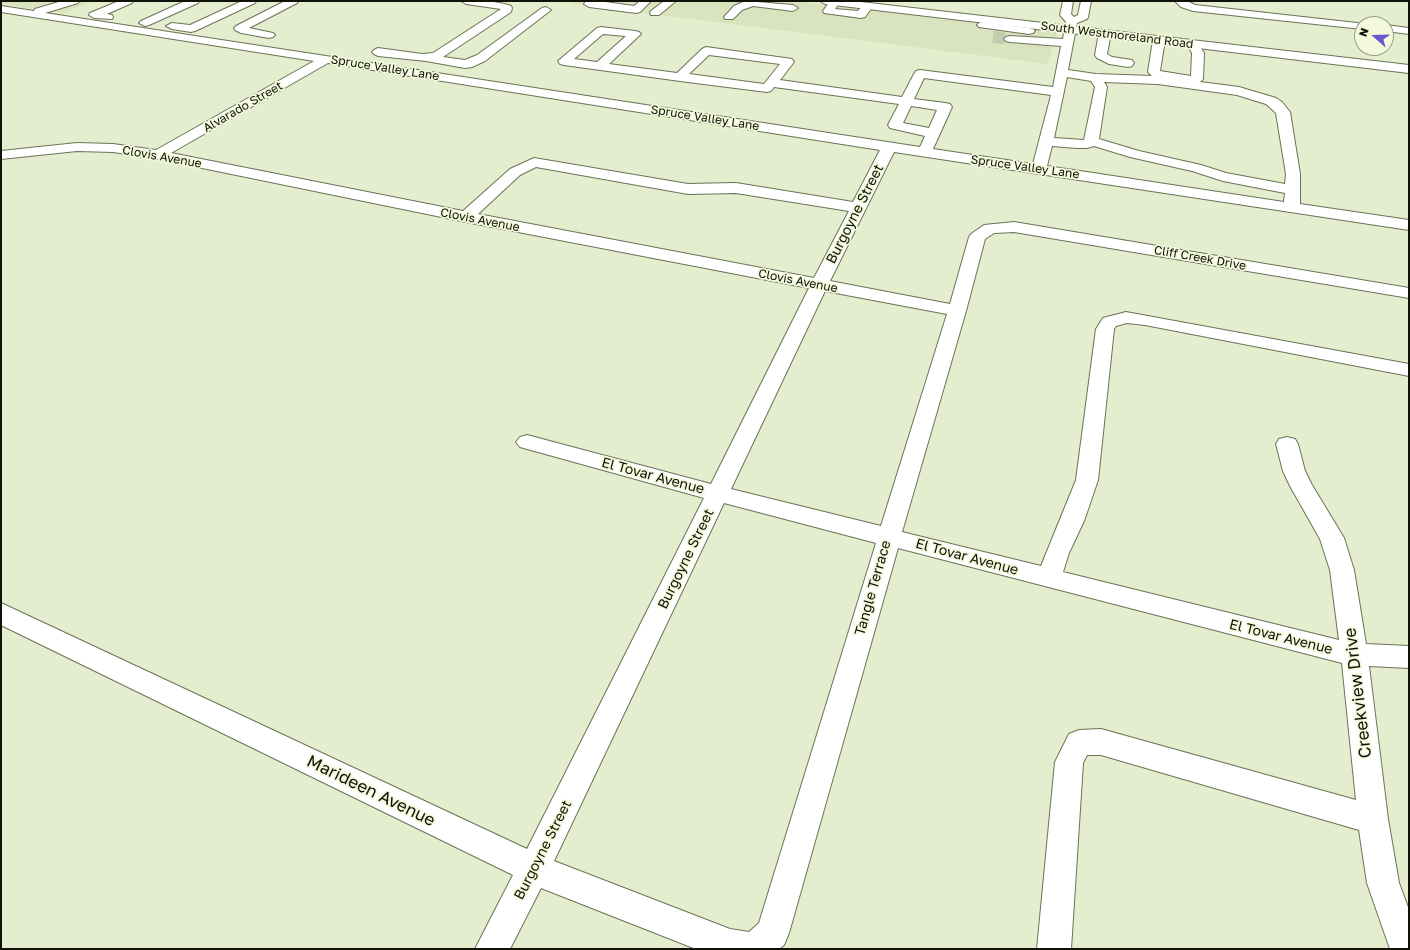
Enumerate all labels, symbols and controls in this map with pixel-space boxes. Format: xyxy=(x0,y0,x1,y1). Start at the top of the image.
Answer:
north arrow xyxy=(1354,16,1394,56)
street label: South Westmoreland Road xyxy=(1040,18,1194,52)
text: N xyxy=(1356,26,1371,38)
street label: Spruce Valley Lane xyxy=(330,52,440,84)
street label: Alvarado Street xyxy=(201,79,285,135)
street label: Spruce Valley Lane xyxy=(650,102,760,134)
street label: Clovis Avenue xyxy=(121,143,203,171)
street label: Spruce Valley Lane xyxy=(970,152,1080,182)
street label: Burgoyne Street xyxy=(823,161,887,267)
street label: Clovis Avenue xyxy=(439,205,521,235)
street label: Cliff Creek Drive xyxy=(1153,243,1247,273)
street label: Clovis Avenue xyxy=(757,266,839,296)
street label: El Tovar Avenue xyxy=(600,454,706,498)
street label: Burgoyne Street xyxy=(654,506,718,612)
street label: El Tovar Avenue xyxy=(914,535,1020,579)
street label: Tangle Terrace xyxy=(851,538,895,638)
street label: El Tovar Avenue xyxy=(1228,616,1334,658)
street label: Creekview Drive xyxy=(1340,627,1376,759)
street label: Marideen Avenue xyxy=(303,751,439,831)
street label: Burgoyne Street xyxy=(511,797,575,903)

